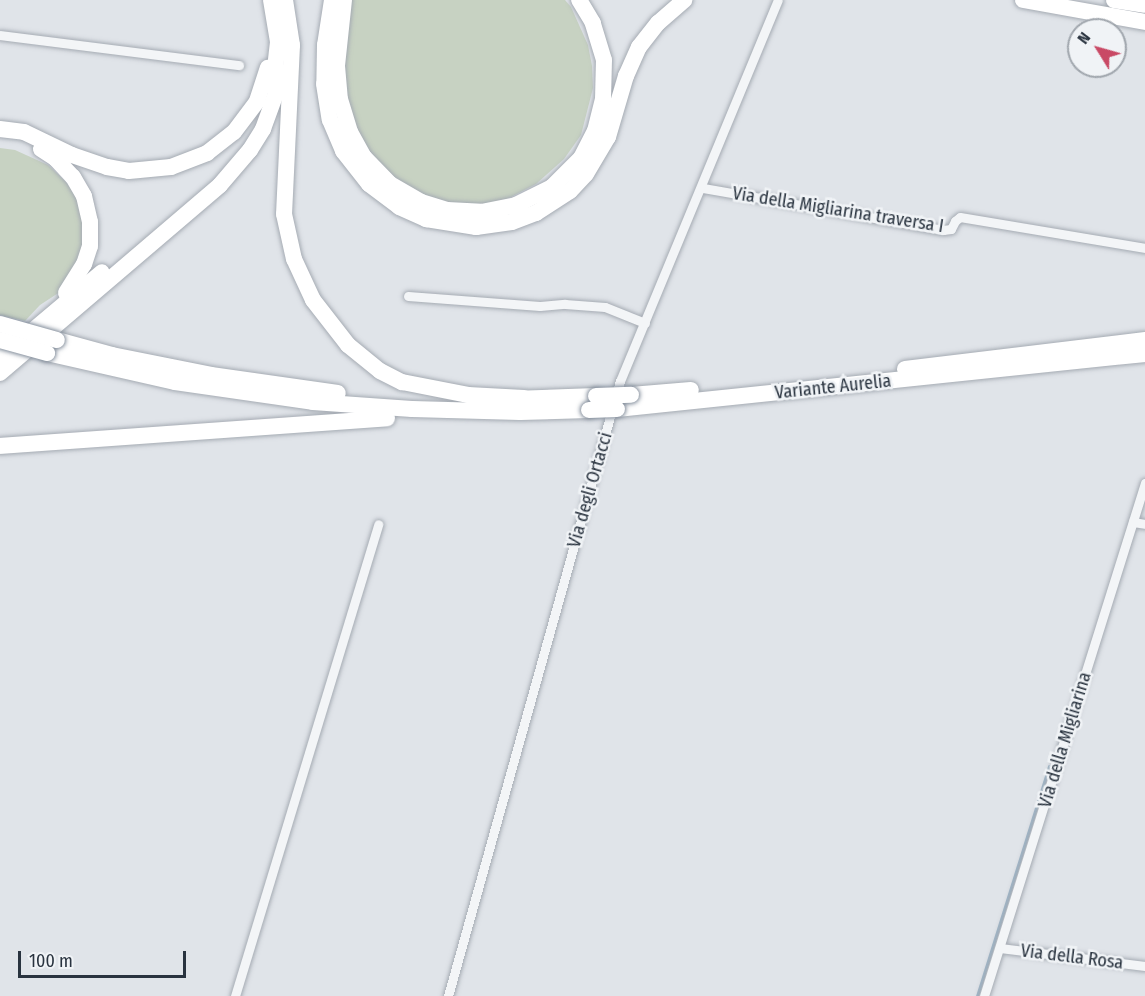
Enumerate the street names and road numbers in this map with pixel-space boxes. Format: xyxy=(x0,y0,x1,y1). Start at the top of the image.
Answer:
street label: Via della Migliarina traversa I xyxy=(731,183,945,237)
street label: Variante Aurelia xyxy=(774,370,892,404)
street label: Via degli Ortacci xyxy=(563,430,617,550)
street label: Via della Migliarina xyxy=(1034,670,1096,810)
street label: Via della Rosa xyxy=(1019,940,1125,974)

